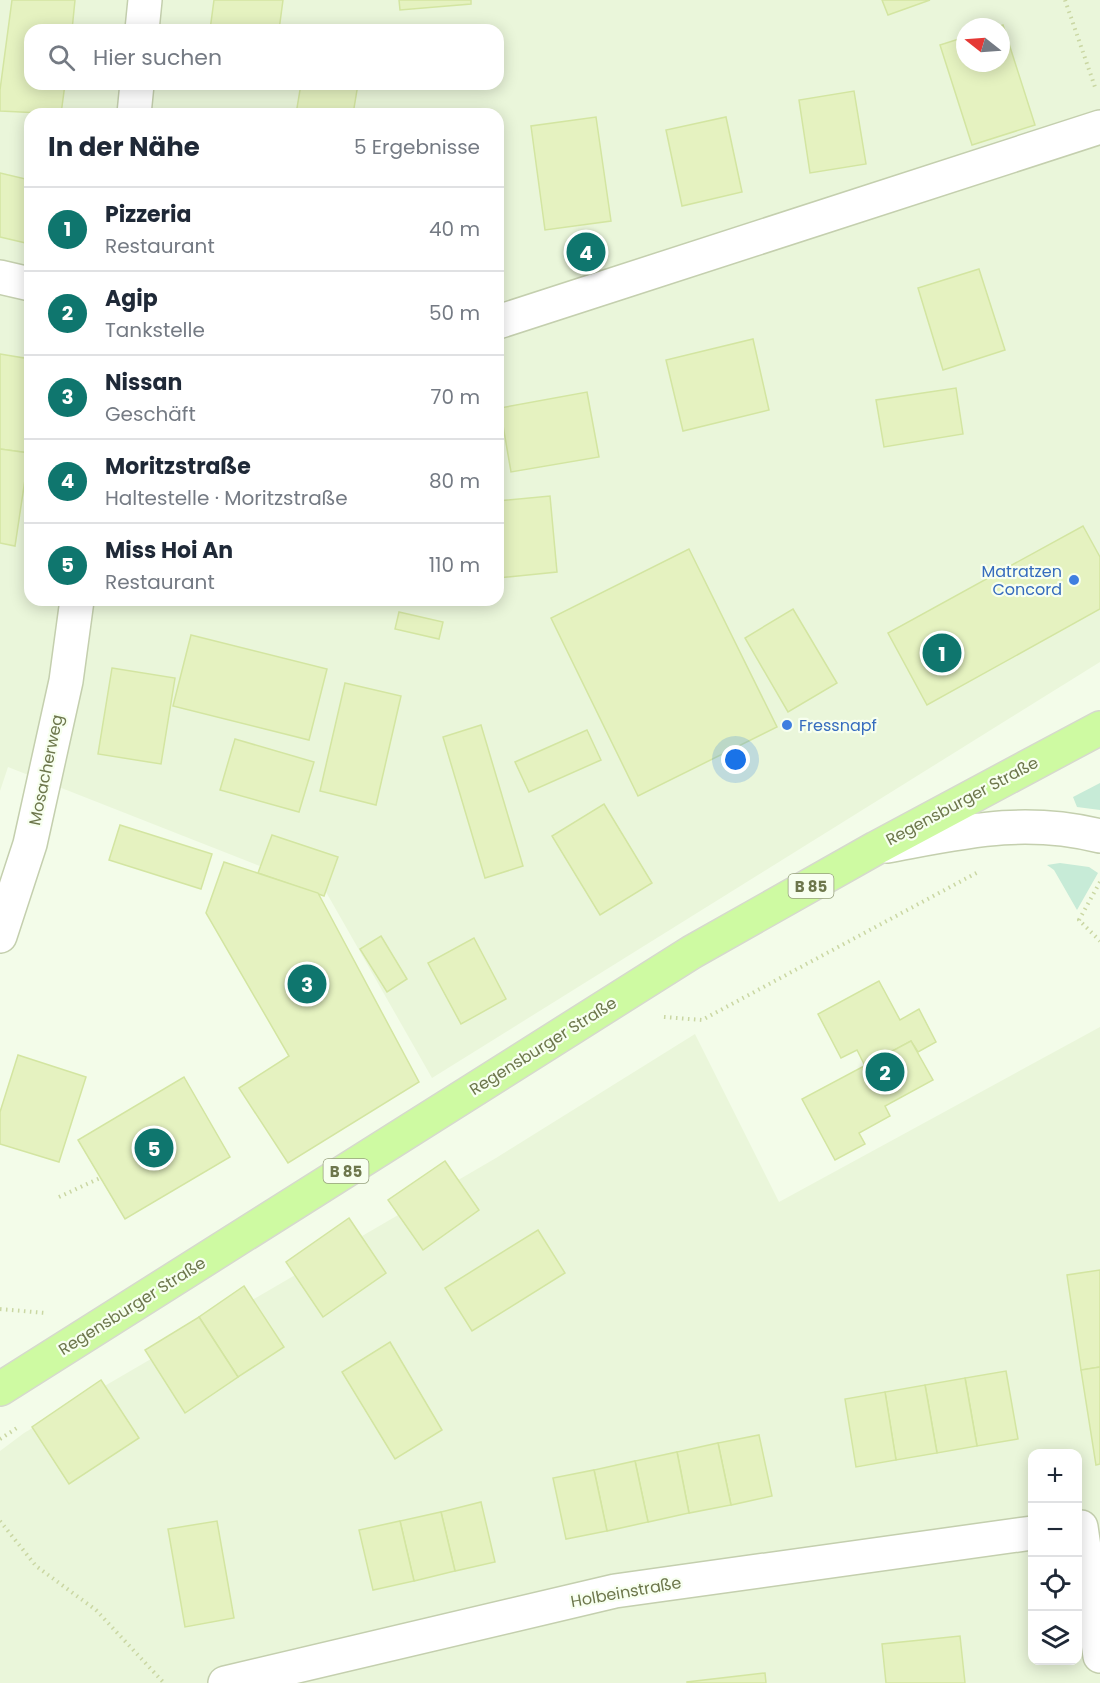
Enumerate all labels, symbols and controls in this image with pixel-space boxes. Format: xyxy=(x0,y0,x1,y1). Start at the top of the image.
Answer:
north arrow xyxy=(956,18,1010,72)
search box xyxy=(24,24,504,90)
icon: search xyxy=(45,41,78,74)
text: Hier suchen xyxy=(93,42,222,73)
text: In der Nähe xyxy=(48,129,200,165)
text: 5 Ergebnisse xyxy=(354,133,480,161)
text: Pizzeria xyxy=(105,199,191,230)
text: 1 xyxy=(64,215,71,243)
text: 40 m xyxy=(429,215,480,243)
pin: 4 xyxy=(566,230,606,274)
text: Restaurant xyxy=(105,232,215,260)
text: Agip xyxy=(105,283,158,314)
text: 2 xyxy=(62,299,73,327)
text: 50 m xyxy=(429,299,480,327)
text: Tankstelle xyxy=(105,316,205,344)
text: Nissan xyxy=(105,367,182,398)
text: 3 xyxy=(61,383,74,411)
text: 70 m xyxy=(431,383,480,411)
text: Geschäft xyxy=(105,400,196,428)
text: Moritzstraße xyxy=(105,451,251,482)
text: 4 xyxy=(61,467,74,495)
text: 80 m xyxy=(429,467,480,495)
text: Haltestelle · Moritzstraße xyxy=(105,484,348,512)
text: Miss Hoi An xyxy=(105,535,233,566)
text: 5 xyxy=(61,551,74,579)
text: 110 m xyxy=(429,551,480,579)
place label: Matratzen Concord xyxy=(982,560,1062,601)
text: Restaurant xyxy=(105,568,215,596)
marker: Matratzen Concord xyxy=(1067,573,1081,587)
pin: 1 xyxy=(922,630,962,676)
street label: Mosacherweg xyxy=(23,712,69,828)
place label: Fressnapf xyxy=(799,714,877,737)
marker: Fressnapf xyxy=(780,718,794,732)
your location xyxy=(721,745,750,774)
street label: Regensburger Straße xyxy=(882,751,1042,851)
road number: B 85 xyxy=(788,874,834,898)
pin: 3 xyxy=(288,962,326,1006)
street label: Regensburger Straße xyxy=(465,991,621,1101)
pin: 2 xyxy=(866,1050,904,1094)
pin: 5 xyxy=(134,1126,174,1170)
road number: B 85 xyxy=(324,1159,368,1183)
street label: Regensburger Straße xyxy=(54,1251,210,1361)
map controls xyxy=(1028,1449,1082,1665)
button: + xyxy=(1028,1449,1082,1503)
button: − xyxy=(1028,1503,1082,1557)
button: locate xyxy=(1028,1557,1082,1611)
street label: Holbeinstraße xyxy=(569,1571,683,1613)
button: layers xyxy=(1028,1611,1082,1665)

